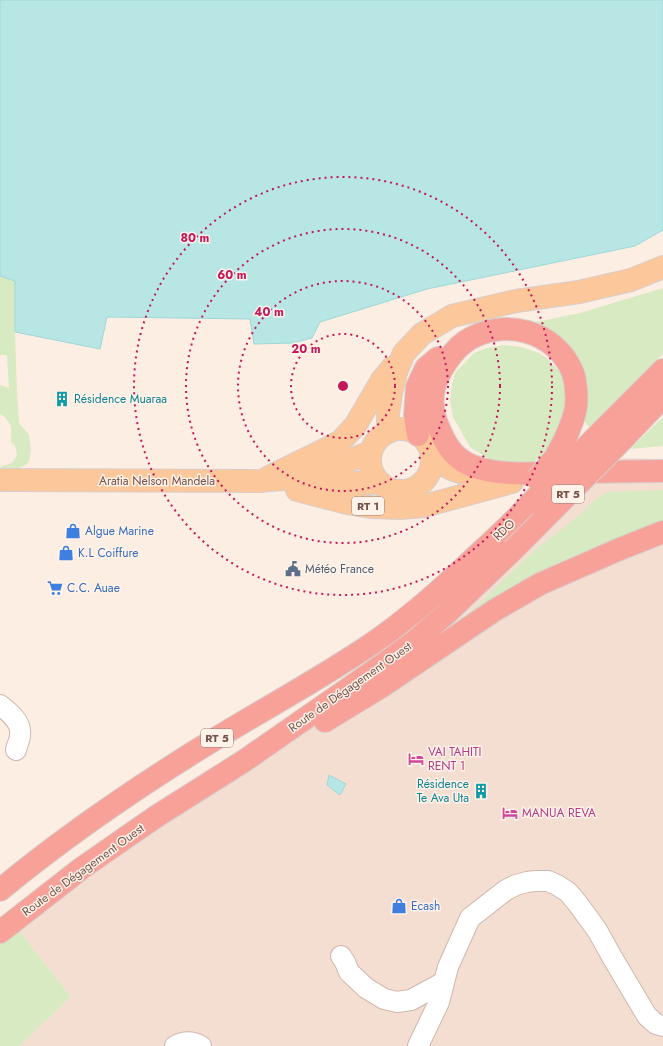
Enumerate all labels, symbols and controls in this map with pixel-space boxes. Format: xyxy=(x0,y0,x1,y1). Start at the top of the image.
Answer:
text: 80 m xyxy=(181,229,210,247)
text: 60 m xyxy=(217,266,247,284)
text: 40 m xyxy=(254,303,284,321)
text: 20 m xyxy=(291,340,321,358)
centre of rings xyxy=(336,379,350,393)
building icon: Résidence Muaraa xyxy=(53,390,71,408)
place label: Résidence Muaraa xyxy=(74,390,167,408)
street label: Aratia Nelson Mandela xyxy=(99,472,215,490)
road number: RT 5 xyxy=(552,485,584,503)
road number: RT 1 xyxy=(352,497,384,515)
street label: RDO xyxy=(489,515,519,545)
shop icon: Algue Marine xyxy=(64,522,82,540)
place label: Algue Marine xyxy=(85,522,154,540)
shop icon: K.L Coiffure xyxy=(57,544,75,562)
place label: K.L Coiffure xyxy=(78,544,139,562)
public building icon: Météo France xyxy=(284,560,302,578)
place label: Météo France xyxy=(305,560,374,578)
supermarket icon: C.C. Auae xyxy=(46,579,64,597)
place label: C.C. Auae xyxy=(67,579,120,597)
street label: Route de Dégagement Ouest xyxy=(285,637,415,736)
road number: RT 5 xyxy=(201,729,233,747)
place label: VAI TAHITI RENT 1 xyxy=(428,743,482,775)
hotel icon: VAI TAHITI RENT 1 xyxy=(407,750,425,768)
place label: Résidence Te Ava Uta xyxy=(417,775,469,807)
building icon: Résidence Te Ava Uta xyxy=(472,782,490,800)
hotel icon: MANUA REVA xyxy=(501,804,519,822)
place label: MANUA REVA xyxy=(522,804,596,822)
street label: Route de Dégagement Ouest xyxy=(18,820,148,920)
shop icon: Ecash xyxy=(390,897,408,915)
place label: Ecash xyxy=(411,897,440,915)

